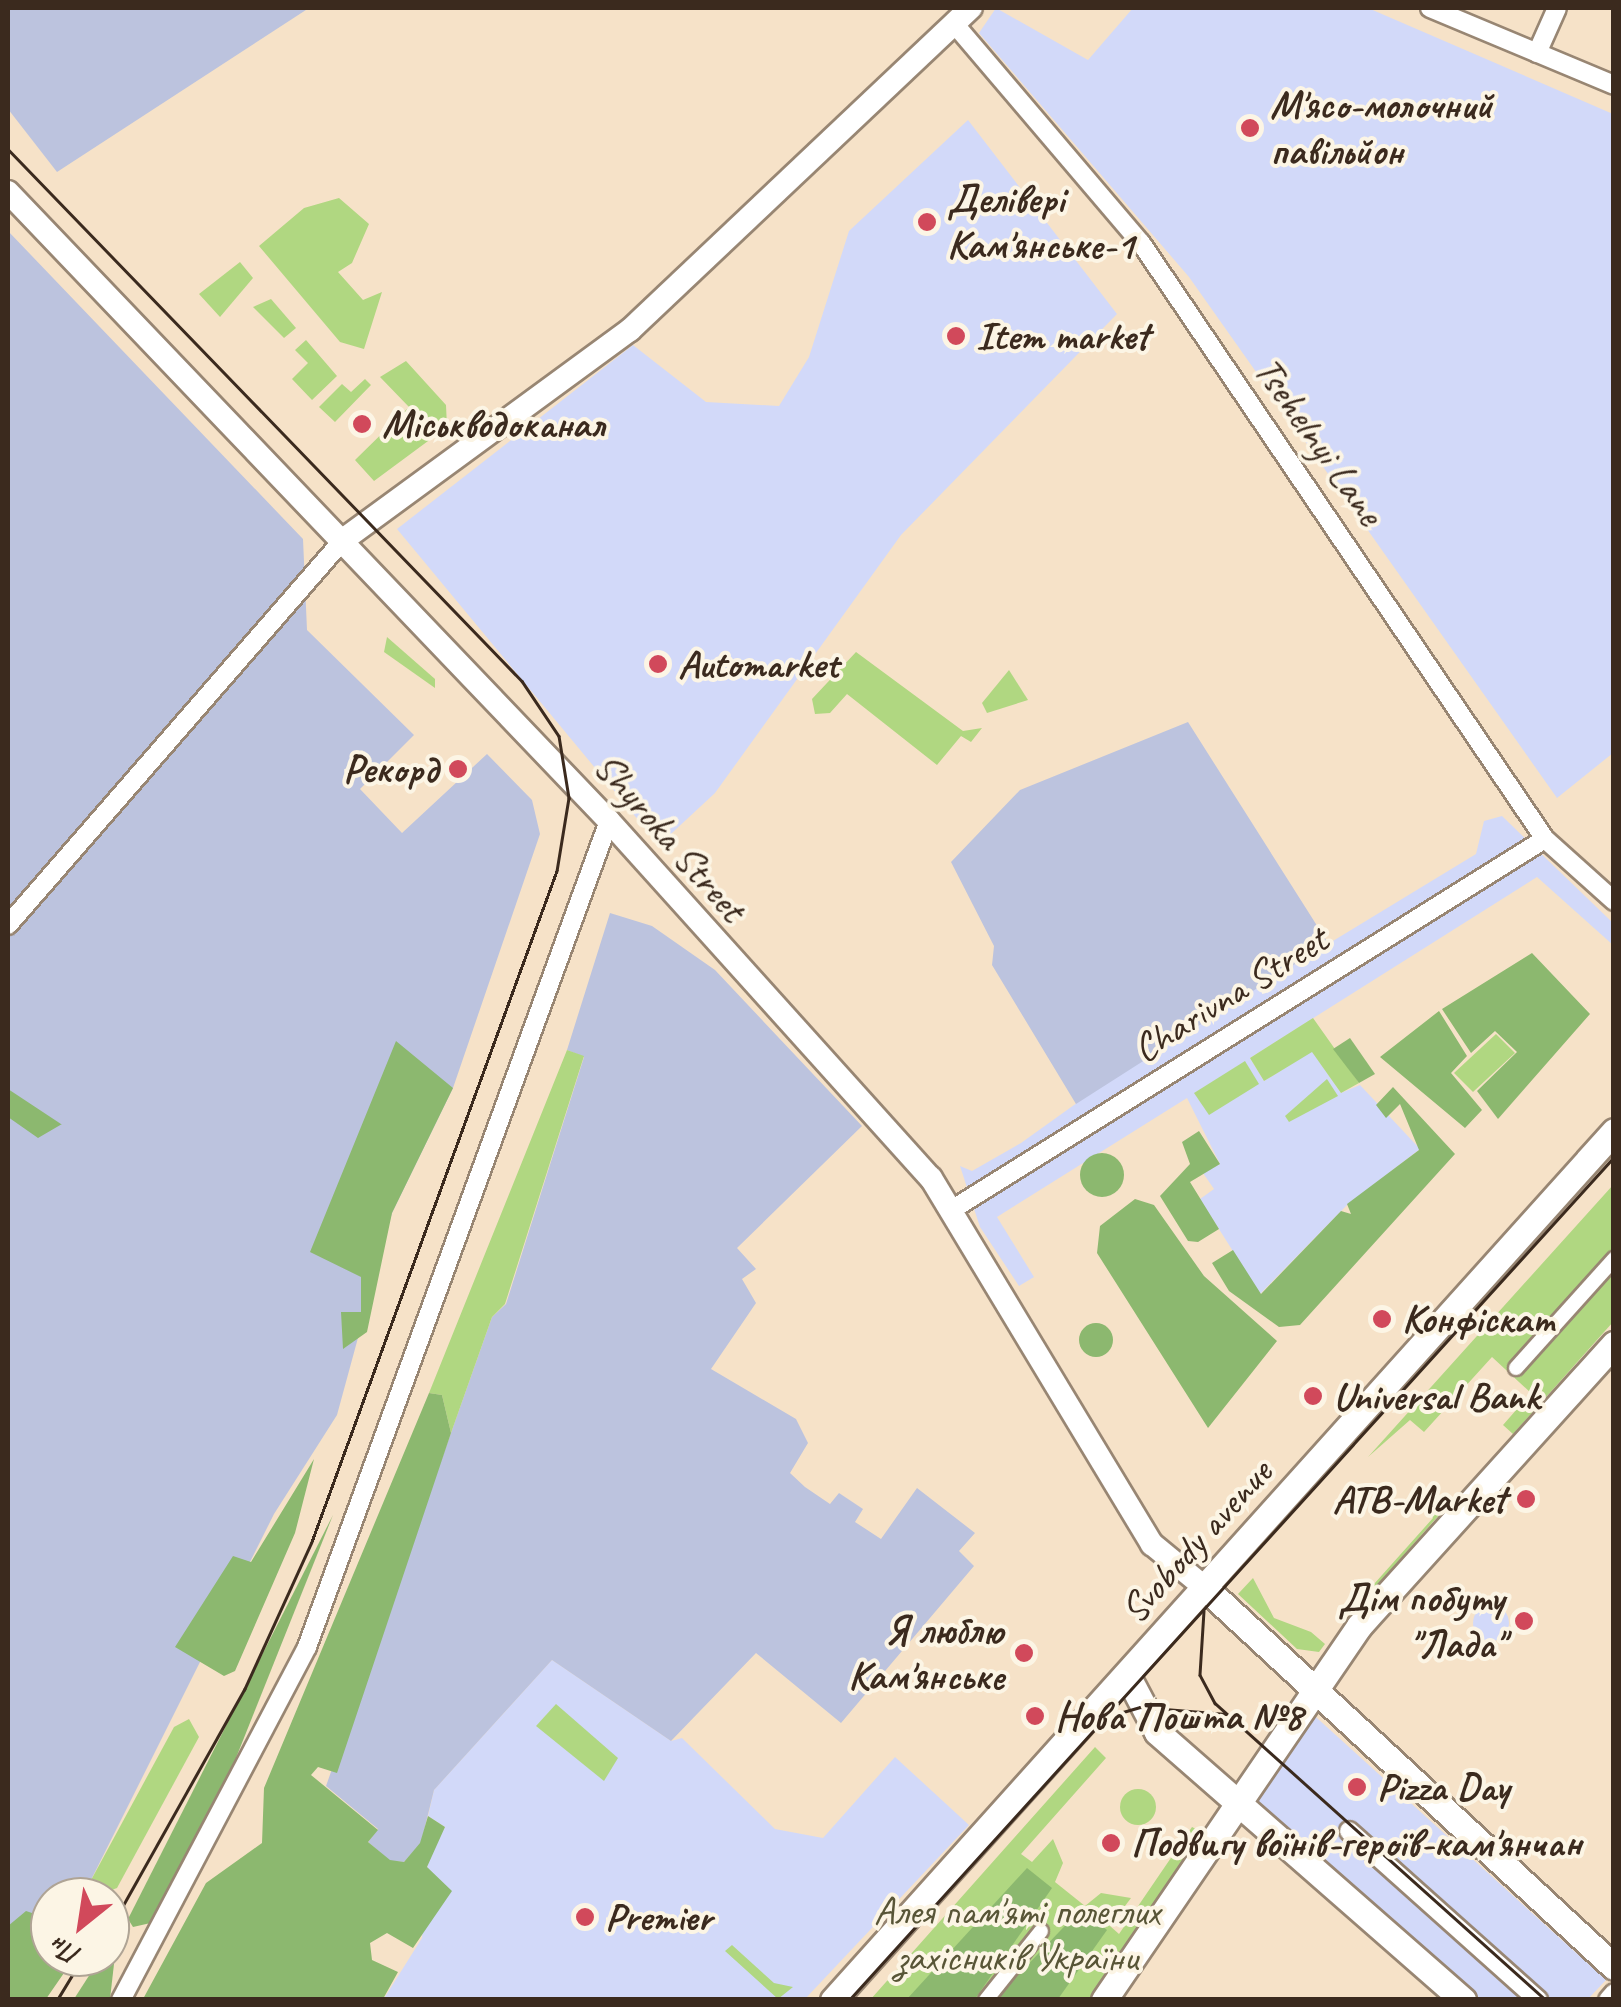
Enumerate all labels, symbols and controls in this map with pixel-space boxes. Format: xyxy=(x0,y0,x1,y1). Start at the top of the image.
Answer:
place label: М'ясо-молочний павільйон xyxy=(1270,81,1492,175)
marker: М'ясо-молочний павільйон xyxy=(1239,117,1261,139)
place label: Делівері Кам'янське-1 xyxy=(947,175,1134,269)
marker: Делівері Кам'янське-1 xyxy=(916,211,938,233)
place label: Item market xyxy=(976,312,1150,360)
marker: Item market xyxy=(945,325,967,347)
street label: Tsehelnyi Lane xyxy=(1244,348,1394,534)
place label: Міськводоканал xyxy=(382,400,605,448)
marker: Міськводоканал xyxy=(351,413,373,435)
place label: Automarket xyxy=(678,640,838,688)
marker: Automarket xyxy=(647,653,669,675)
street label: Shyroka Street xyxy=(584,743,756,931)
place label: Рекорд xyxy=(343,745,438,793)
marker: Рекорд xyxy=(447,758,469,780)
street label: Charivna Street xyxy=(1123,915,1337,1073)
place label: Конфіскат xyxy=(1402,1295,1555,1343)
marker: Конфіскат xyxy=(1371,1308,1393,1330)
place label: Universal Bank xyxy=(1333,1372,1539,1420)
marker: Universal Bank xyxy=(1302,1385,1324,1407)
street label: Svobody avenue xyxy=(1110,1449,1282,1633)
place label: ATB-Market xyxy=(1332,1475,1506,1523)
marker: ATB-Market xyxy=(1515,1488,1537,1510)
place label: Дім побуту "Лада" xyxy=(1337,1574,1504,1668)
place label: Я люблю Кам'янське xyxy=(848,1606,1004,1700)
marker: Дім побуту "Лада" xyxy=(1513,1610,1535,1632)
marker: Я люблю Кам'янське xyxy=(1013,1642,1035,1664)
place label: Нова Пошта №8 xyxy=(1055,1692,1300,1740)
marker: Нова Пошта №8 xyxy=(1024,1705,1046,1727)
place label: Pizza Day xyxy=(1377,1763,1509,1811)
marker: Pizza Day xyxy=(1346,1776,1368,1798)
place label: Подвигу воїнів-героїв-кам'янчан xyxy=(1131,1819,1582,1867)
marker: Подвигу воїнів-героїв-кам'янчан xyxy=(1100,1832,1122,1854)
north arrow xyxy=(30,1877,130,1977)
park label: Алея пам'яті полеглих захісників України xyxy=(873,1887,1161,1981)
place label: Premier xyxy=(605,1893,712,1941)
marker: Premier xyxy=(574,1906,596,1928)
text: Пн xyxy=(44,1929,87,1974)

